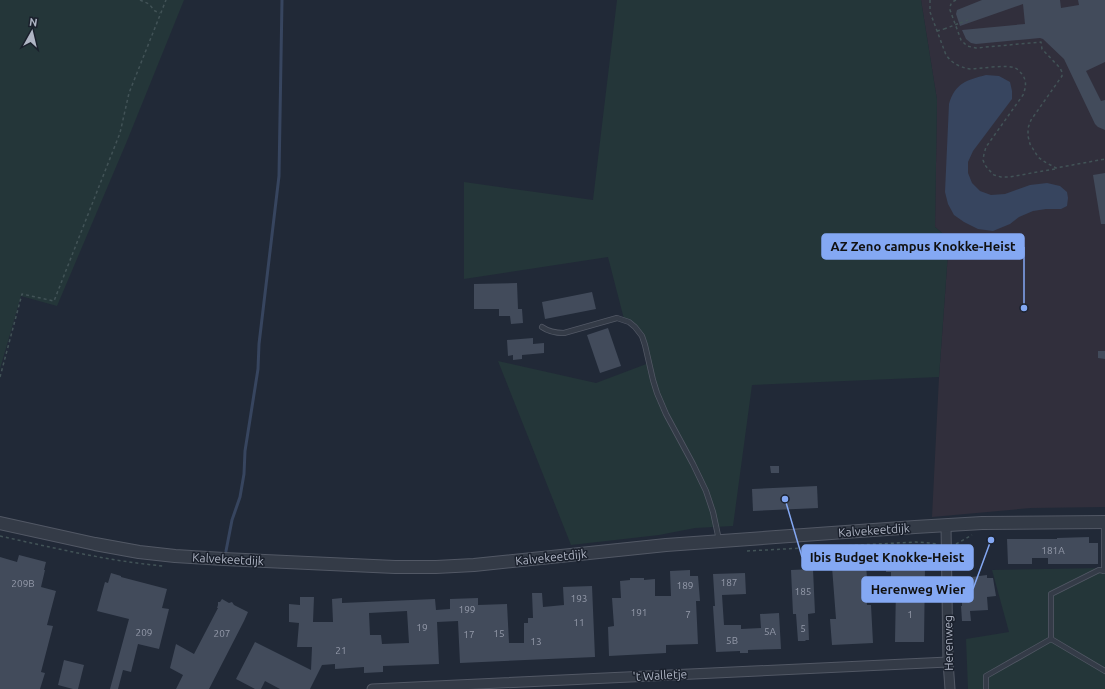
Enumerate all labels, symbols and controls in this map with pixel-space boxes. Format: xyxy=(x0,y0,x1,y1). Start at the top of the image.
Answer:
north arrow xyxy=(12,12,52,52)
text: N xyxy=(28,16,38,29)
callout: AZ Zeno campus Knokke-Heist xyxy=(822,234,1024,259)
text: AZ Zeno campus Knokke-Heist xyxy=(830,239,1016,253)
street label: Kalvekeetdijk xyxy=(838,521,910,539)
callout: Ibis Budget Knokke-Heist xyxy=(802,545,973,570)
house number: 181A xyxy=(1041,545,1065,556)
street label: Kalvekeetdijk xyxy=(515,547,587,567)
text: Ibis Budget Knokke-Heist xyxy=(810,550,965,564)
street label: Kalvekeetdijk xyxy=(192,551,264,567)
house number: 187 xyxy=(721,577,737,588)
callout: Herenweg Wier xyxy=(862,577,973,602)
house number: 209B xyxy=(11,578,35,589)
house number: 189 xyxy=(677,580,693,591)
text: Herenweg Wier xyxy=(871,582,966,596)
house number: 185 xyxy=(795,586,811,597)
house number: 193 xyxy=(571,593,587,604)
house number: 199 xyxy=(459,604,475,615)
house number: 191 xyxy=(631,607,647,618)
house number: 7 xyxy=(685,609,691,620)
house number: 1 xyxy=(907,609,913,620)
street label: Herenweg xyxy=(941,615,955,671)
house number: 11 xyxy=(573,617,585,628)
house number: 19 xyxy=(416,622,428,633)
house number: 5 xyxy=(800,623,806,634)
house number: 5A xyxy=(764,626,777,637)
house number: 209 xyxy=(136,627,152,638)
house number: 207 xyxy=(214,628,230,639)
house number: 15 xyxy=(493,628,505,639)
house number: 17 xyxy=(463,629,475,640)
house number: 5B xyxy=(726,635,738,646)
house number: 13 xyxy=(530,636,542,647)
house number: 21 xyxy=(335,645,347,656)
street label: 't Walletje xyxy=(632,667,688,683)

